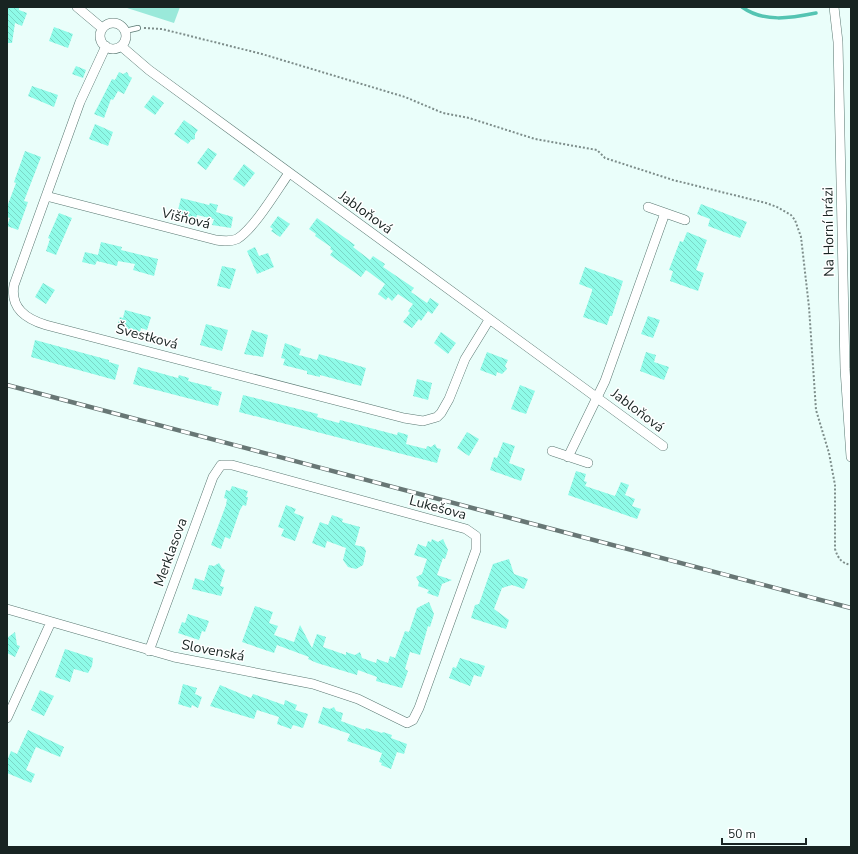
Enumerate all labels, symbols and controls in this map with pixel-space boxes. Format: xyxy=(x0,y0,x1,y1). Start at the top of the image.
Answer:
street label: Jabloňová xyxy=(334,186,396,238)
street label: Na Horní hrázi xyxy=(818,187,839,277)
street label: Višňová xyxy=(158,203,212,234)
street label: Švestková xyxy=(114,319,180,354)
street label: Jabloňová xyxy=(606,384,668,437)
street label: Lukešova xyxy=(407,491,469,524)
street label: Merklasova xyxy=(149,515,192,589)
street label: Slovenská xyxy=(180,635,246,666)
scale bar xyxy=(722,820,806,846)
text: 50 m xyxy=(728,826,756,842)

